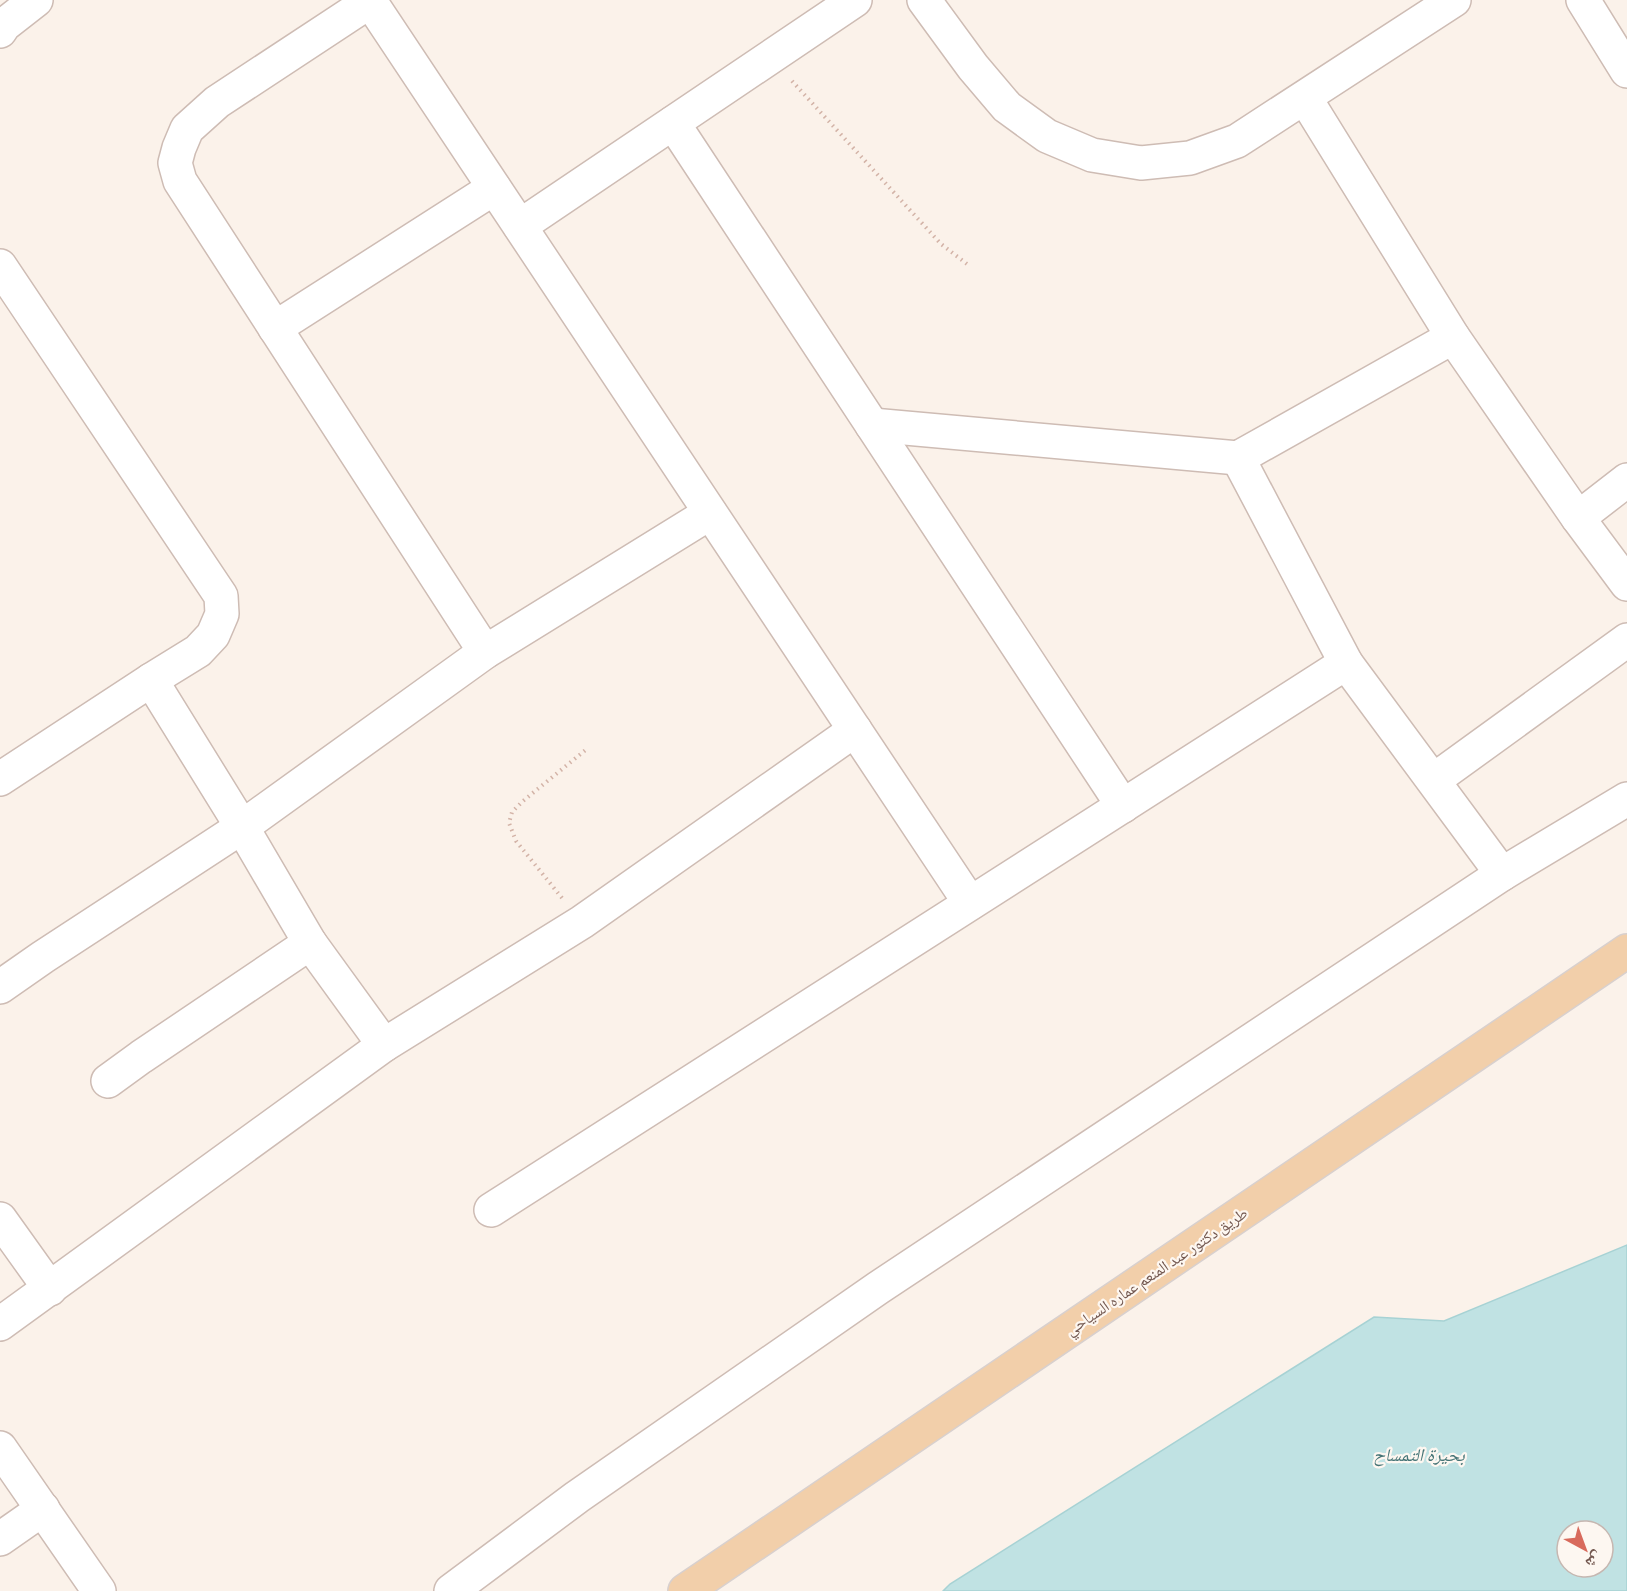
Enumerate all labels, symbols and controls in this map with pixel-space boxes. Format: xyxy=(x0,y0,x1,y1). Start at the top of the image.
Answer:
street label: طريق دكتور عبد المنعم عماره السياحي xyxy=(1061,1202,1253,1342)
water label: بحيرة التمساح xyxy=(1373,1443,1466,1468)
north arrow xyxy=(1555,1519,1615,1579)
text: ش xyxy=(1581,1546,1608,1573)

